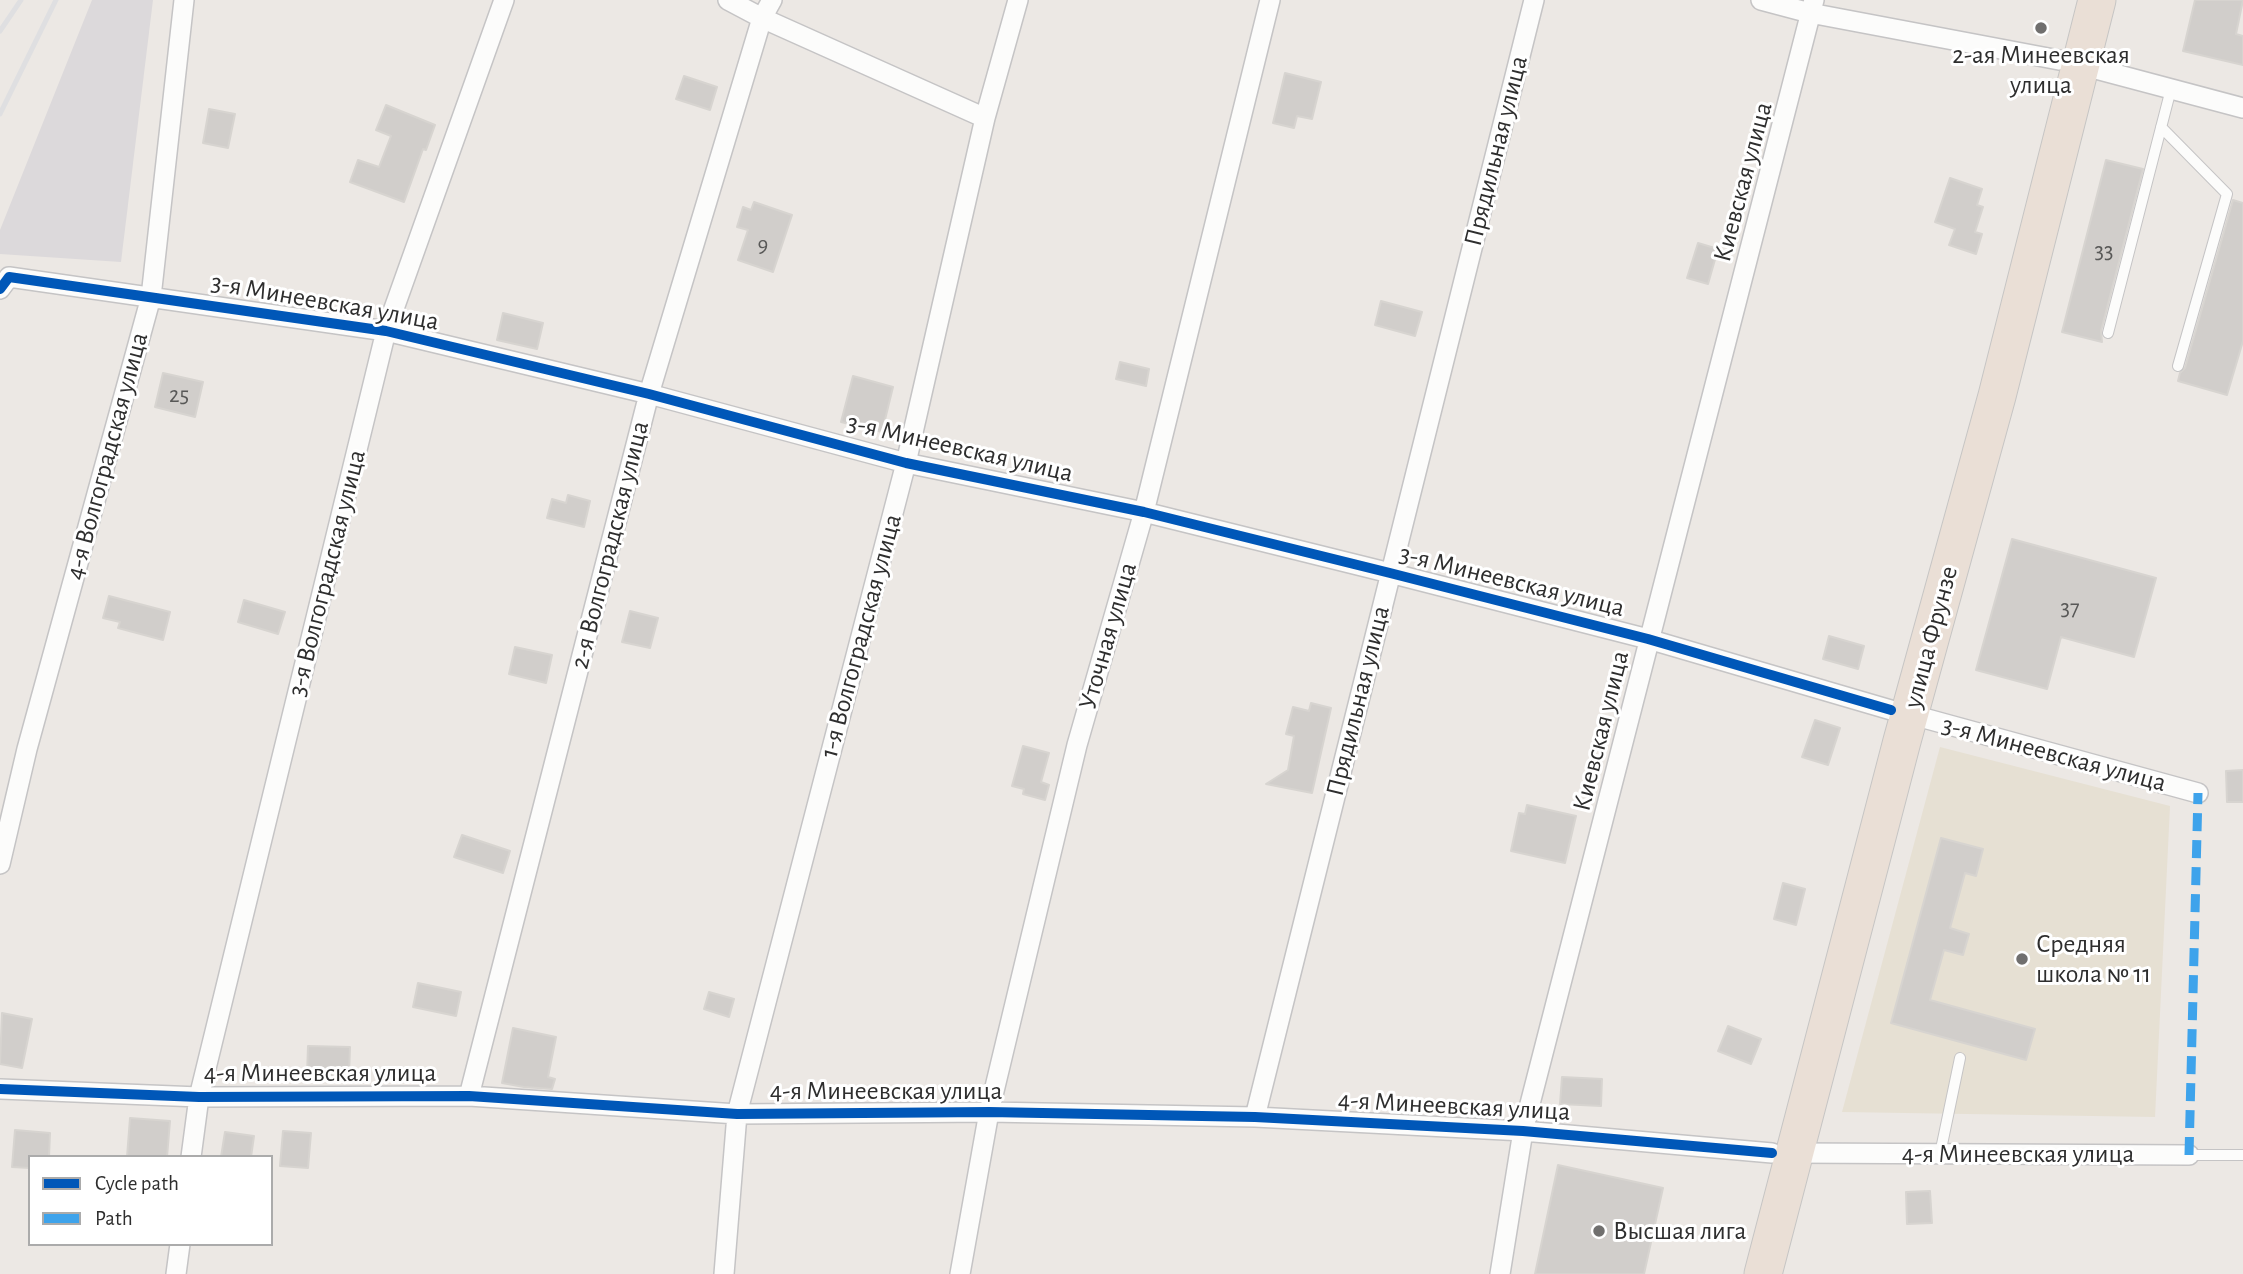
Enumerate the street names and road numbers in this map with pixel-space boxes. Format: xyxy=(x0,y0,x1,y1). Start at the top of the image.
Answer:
street label: Прядильная улица xyxy=(1457,53,1535,249)
street label: Киевская улица xyxy=(1707,99,1779,265)
street label: 3-я Минеевская улица xyxy=(209,267,441,337)
street label: 4-я Волгоградская улица xyxy=(59,329,155,583)
street label: 3-я Минеевская улица xyxy=(844,407,1076,489)
street label: 2-я Волгоградская улица xyxy=(564,418,656,672)
street label: 3-я Волгоградская улица xyxy=(281,446,373,700)
street label: 1-я Волгоградская улица xyxy=(813,511,909,761)
street label: 3-я Минеевская улица xyxy=(1396,538,1628,624)
street label: Уточная улица xyxy=(1072,559,1144,713)
street label: улица Фрунзе xyxy=(1897,563,1965,711)
street label: Прядильная улица xyxy=(1319,603,1397,799)
street label: Киевская улица xyxy=(1566,648,1636,814)
street label: 3-я Минеевская улица xyxy=(1938,709,2170,799)
street label: 4-я Минеевская улица xyxy=(204,1057,436,1089)
street label: 4-я Минеевская улица xyxy=(770,1075,1002,1107)
street label: 4-я Минеевская улица xyxy=(1337,1084,1571,1128)
street label: 4-я Минеевская улица xyxy=(1902,1138,2134,1170)

